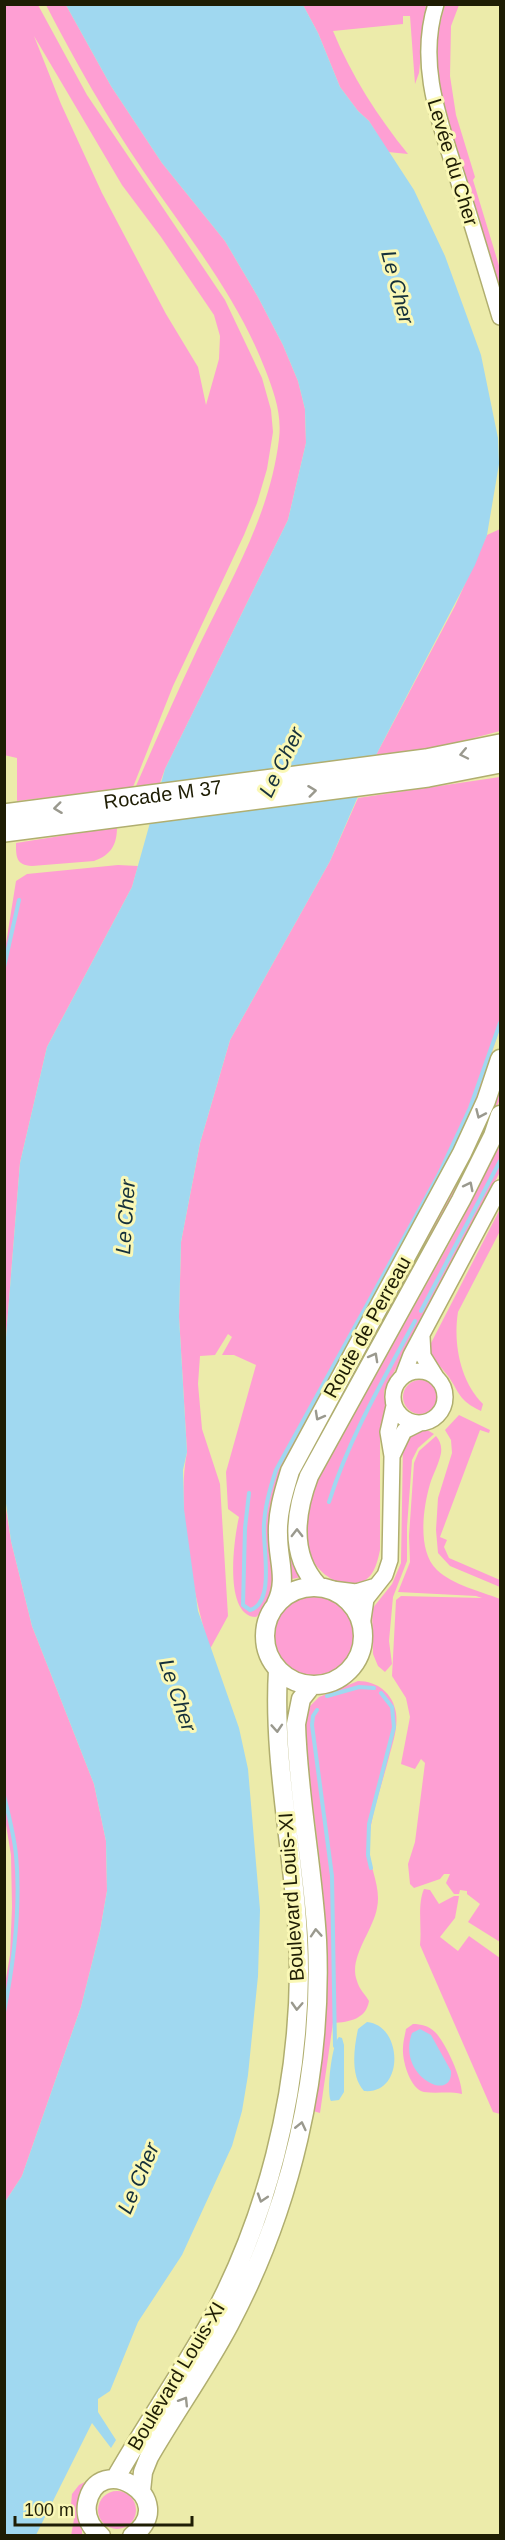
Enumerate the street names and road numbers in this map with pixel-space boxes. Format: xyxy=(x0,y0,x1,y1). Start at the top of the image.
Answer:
street label: Levée du Cher xyxy=(423,96,483,228)
street label: Rocade M 37 xyxy=(102,776,223,813)
street label: Route de Perreau xyxy=(319,1253,415,1401)
street label: Boulevard Louis-XI xyxy=(274,1812,308,1982)
street label: Boulevard Louis-XI xyxy=(123,2298,229,2454)

